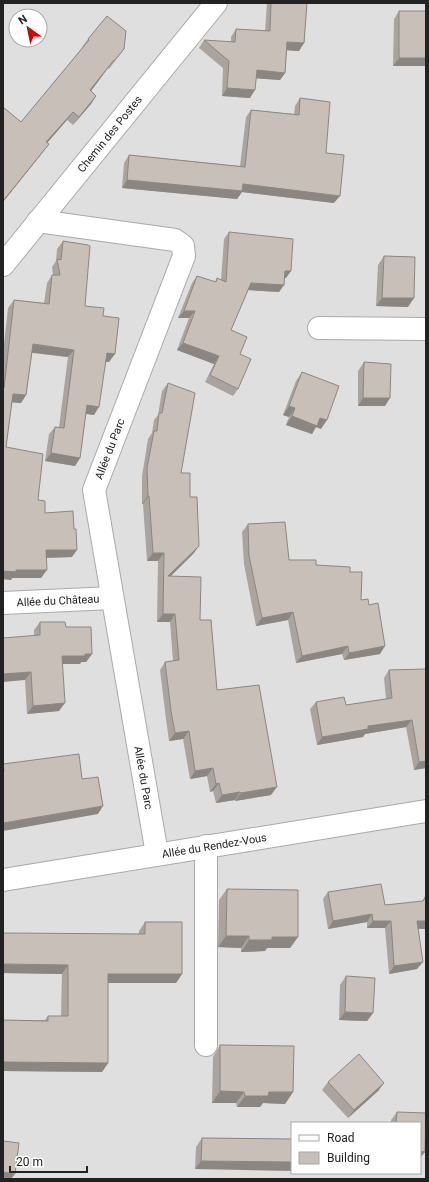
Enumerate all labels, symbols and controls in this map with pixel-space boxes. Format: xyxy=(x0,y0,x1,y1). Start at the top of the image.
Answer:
north arrow xyxy=(8,8,48,48)
text: N xyxy=(16,12,30,28)
street label: Chemin des Postes xyxy=(75,93,145,175)
street label: Allée du Parc xyxy=(92,416,128,481)
street label: Allée du Château xyxy=(16,592,100,609)
street label: Allée du Parc xyxy=(132,745,156,811)
street label: Allée du Rendez-Vous xyxy=(161,831,268,861)
legend xyxy=(291,1122,421,1174)
text: Road xyxy=(327,1131,355,1145)
scale bar xyxy=(10,1148,87,1174)
text: Building xyxy=(327,1151,370,1165)
text: 20 m xyxy=(16,1155,43,1169)

